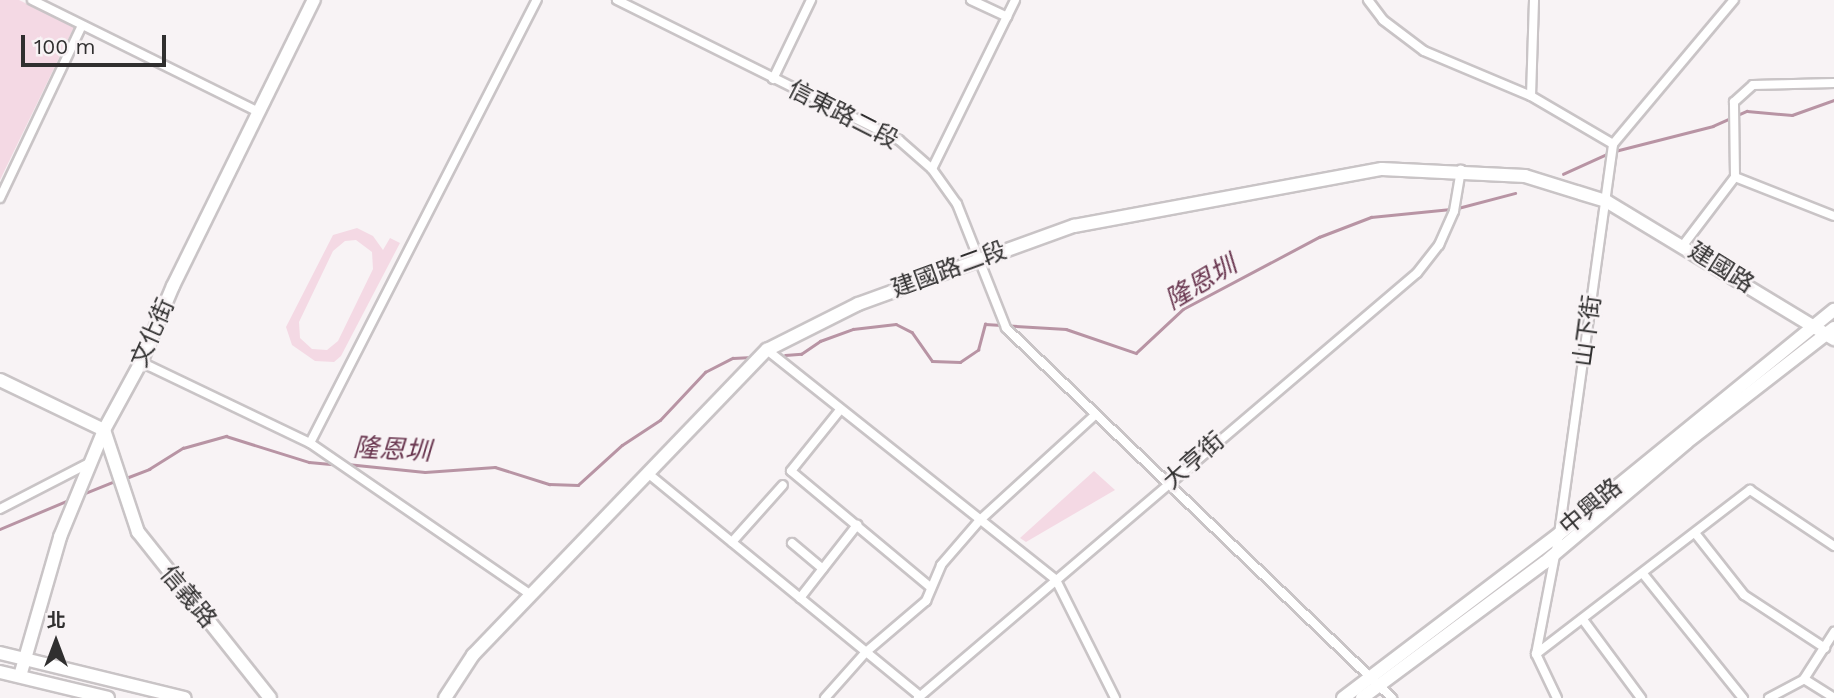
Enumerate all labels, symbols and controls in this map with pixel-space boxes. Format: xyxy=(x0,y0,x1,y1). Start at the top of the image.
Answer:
scale bar xyxy=(24,21,170,65)
text: 100 m xyxy=(34,34,96,59)
street label: 信東路二段 xyxy=(783,75,903,155)
street label: 建國路二段 xyxy=(888,236,1010,304)
street label: 建國路 xyxy=(1683,237,1759,299)
water label: 隆恩圳 xyxy=(1160,250,1242,316)
street label: 山下街 xyxy=(1569,293,1607,369)
street label: 文化街 xyxy=(125,294,181,372)
street label: 大亨街 xyxy=(1157,427,1231,495)
water label: 隆恩圳 xyxy=(352,432,432,468)
street label: 中興路 xyxy=(1554,473,1628,541)
street label: 信義路 xyxy=(154,560,222,634)
north arrow xyxy=(21,607,91,677)
text: 北 xyxy=(46,609,66,632)

